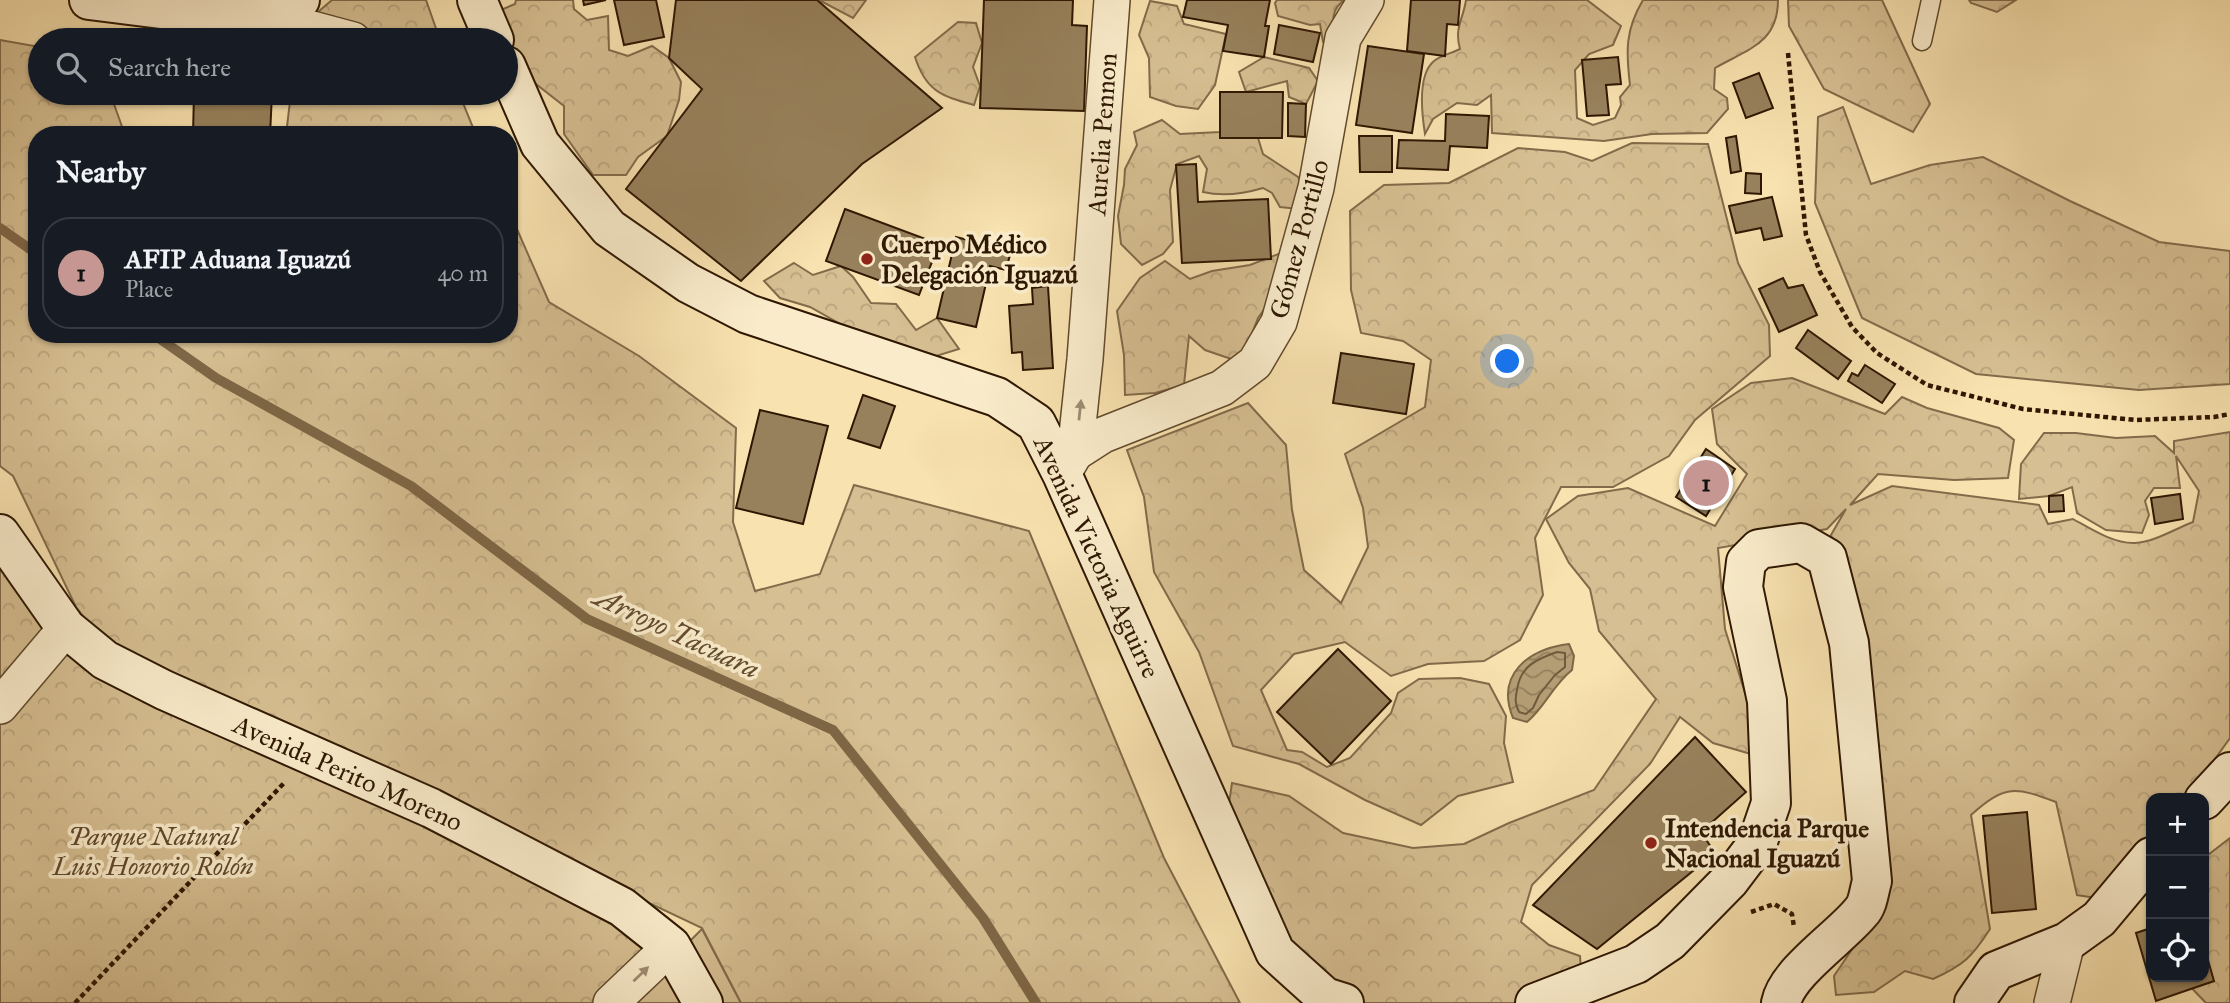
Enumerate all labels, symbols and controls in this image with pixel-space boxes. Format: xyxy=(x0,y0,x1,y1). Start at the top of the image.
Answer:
search box xyxy=(28,28,518,105)
icon: search xyxy=(52,48,90,86)
text: Search here xyxy=(108,51,231,83)
street label: Aurelia Pennon xyxy=(1080,52,1124,217)
text: Nearby xyxy=(56,154,146,190)
street label: Gómez Portillo xyxy=(1262,156,1336,322)
place label: Cuerpo Médico Delegación Iguazú xyxy=(881,228,1078,291)
text: AFIP Aduana Iguazú xyxy=(125,243,351,275)
marker: Cuerpo Médico Delegación Iguazú xyxy=(859,251,875,267)
text: 1 xyxy=(76,259,86,287)
text: 40 m xyxy=(438,259,488,287)
text: Place xyxy=(125,275,173,303)
your location xyxy=(1490,344,1524,378)
one-way arrow xyxy=(1075,399,1086,421)
street label: Avenida Victoria Aguirre xyxy=(1026,430,1167,683)
pin: 1 xyxy=(1683,457,1729,509)
water label: Arroyo Tacuara xyxy=(586,578,765,686)
street label: Avenida Perito Moreno xyxy=(227,708,468,838)
map controls xyxy=(2146,793,2209,982)
button: + xyxy=(2146,793,2209,856)
place label: Intendencia Parque Nacional Iguazú xyxy=(1665,812,1869,875)
park label: Parque Natural Luis Honorio Rolón xyxy=(52,820,254,882)
marker: Intendencia Parque Nacional Iguazú xyxy=(1643,835,1659,851)
button: − xyxy=(2146,856,2209,919)
button: locate xyxy=(2146,919,2209,982)
one-way arrow xyxy=(632,966,649,983)

